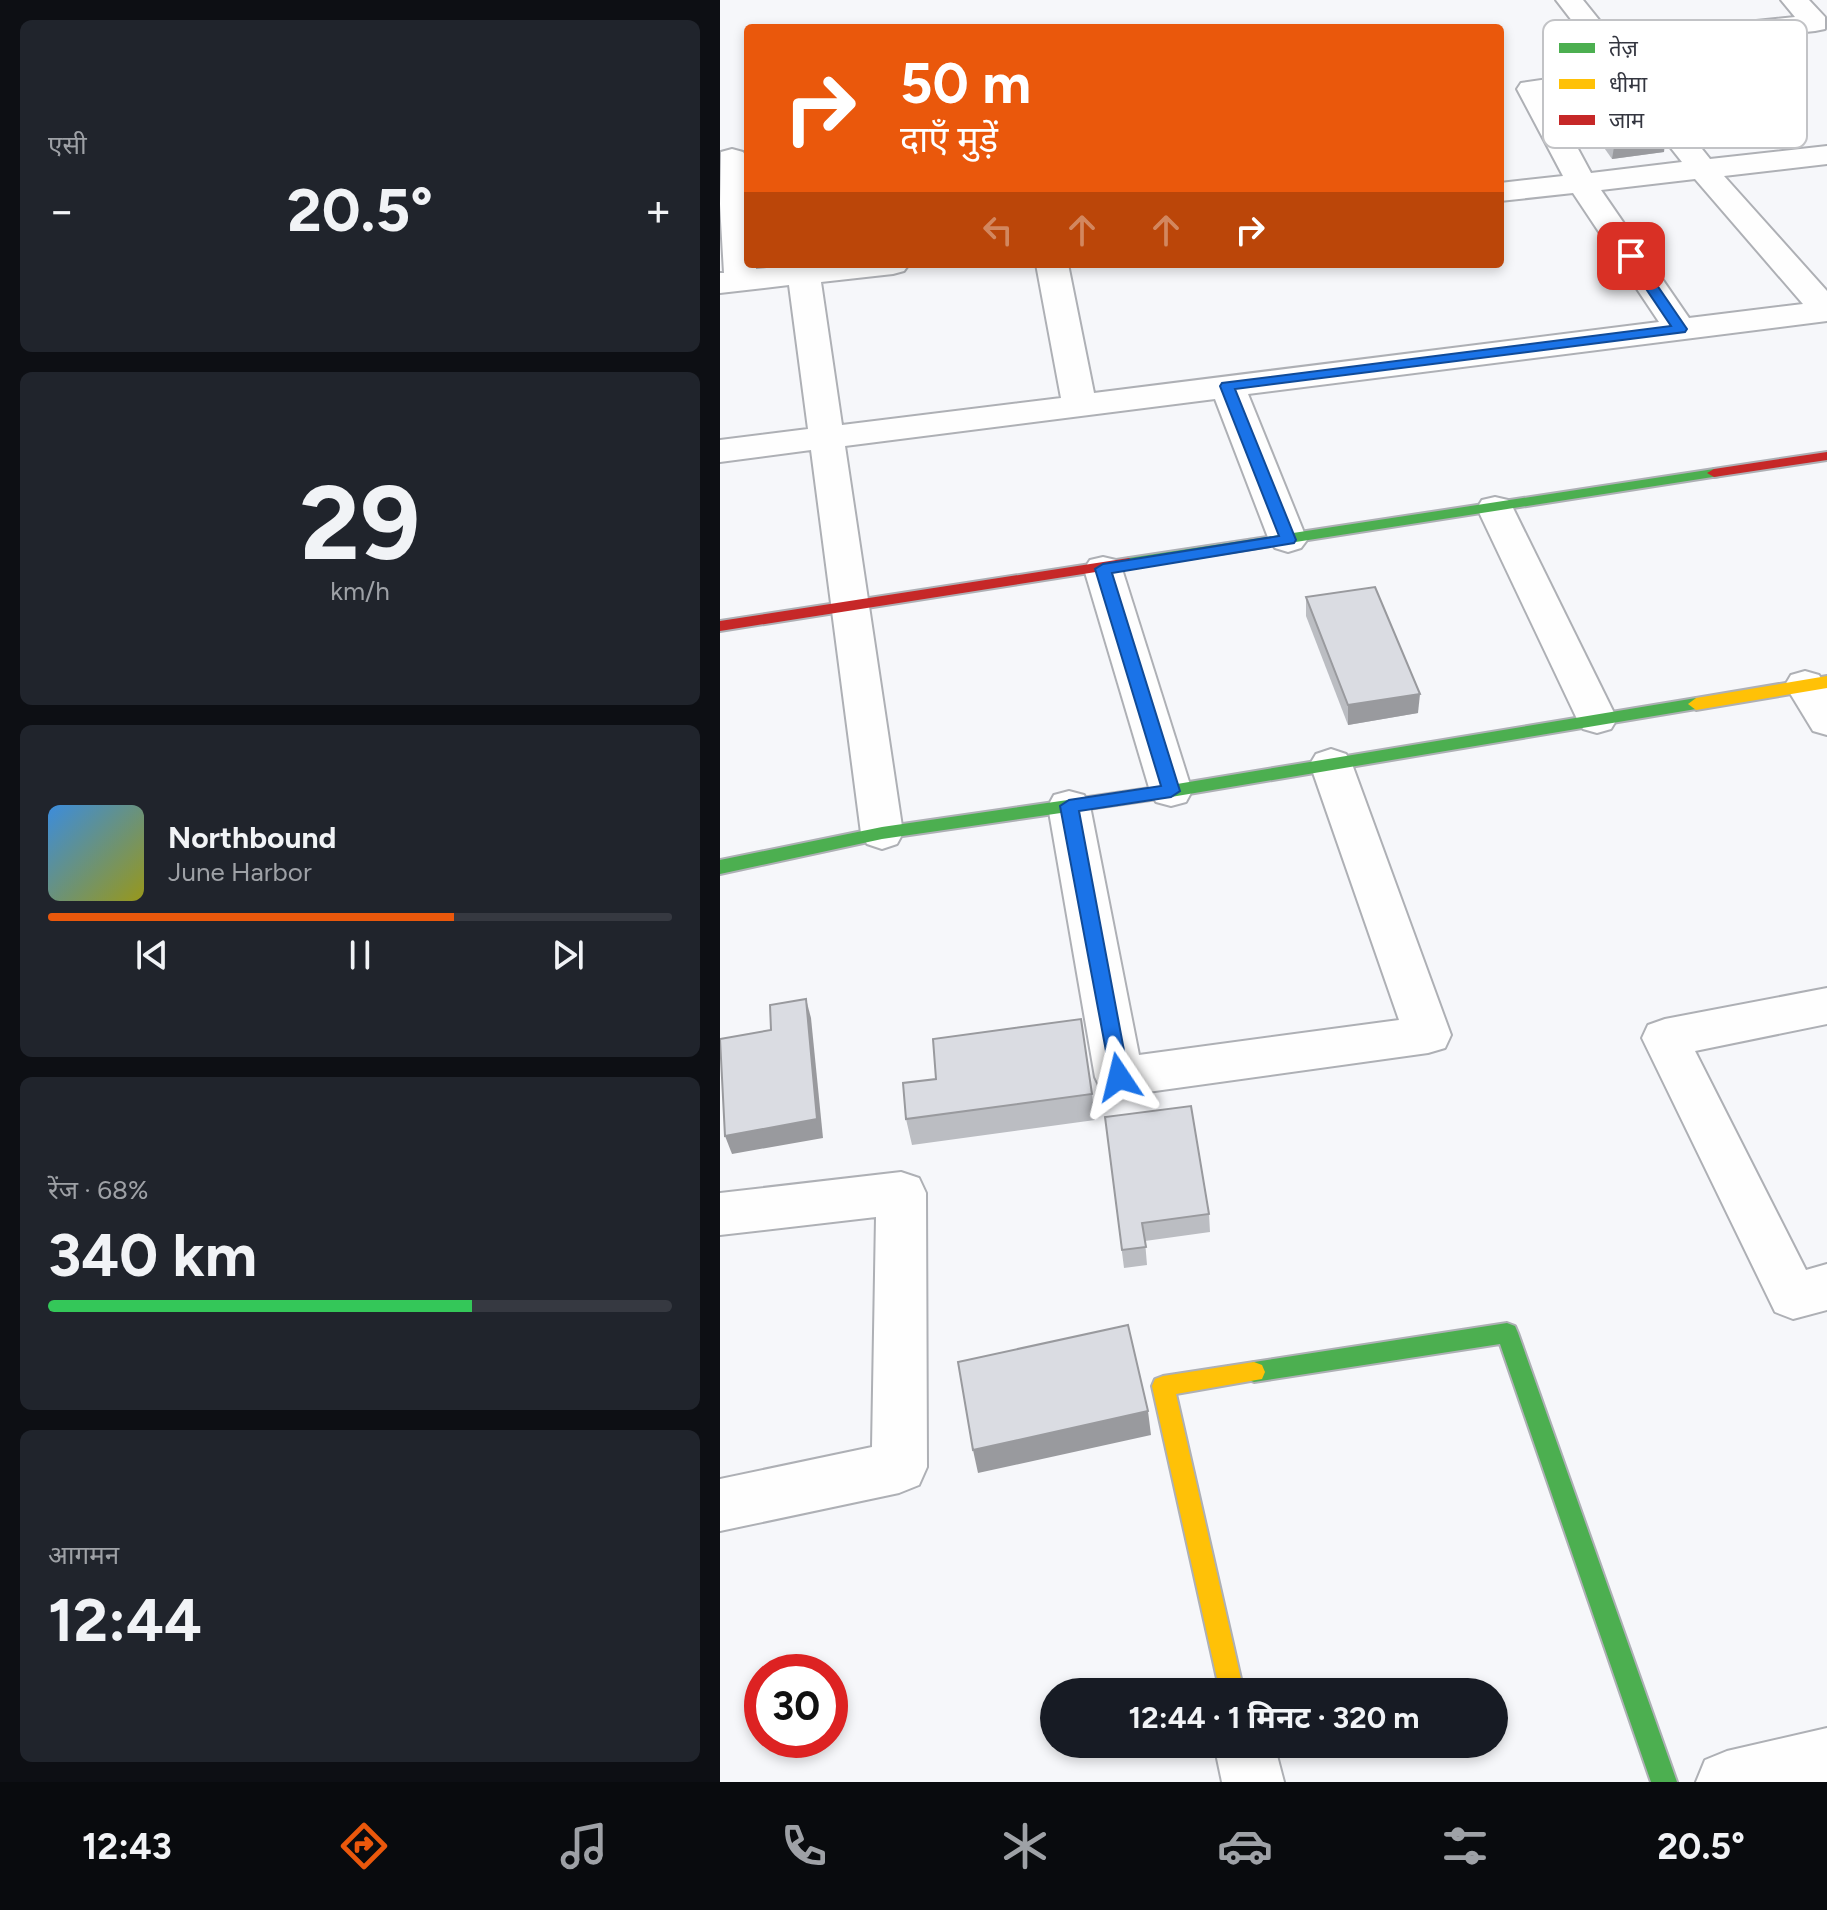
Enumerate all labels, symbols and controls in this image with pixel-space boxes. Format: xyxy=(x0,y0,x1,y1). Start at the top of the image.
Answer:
legend xyxy=(1543,20,1807,148)
text: तेज़ xyxy=(1609,35,1639,62)
text: 50 m xyxy=(900,50,1031,117)
icon: right xyxy=(768,56,872,160)
text: धीमा xyxy=(1609,71,1647,98)
text: जाम xyxy=(1609,107,1645,134)
text: दाएँ मुड़ें xyxy=(900,118,998,161)
text: एसी xyxy=(48,129,87,161)
text: 20.5° xyxy=(287,174,433,246)
text: − xyxy=(48,184,75,237)
text: + xyxy=(645,184,672,237)
icon: left xyxy=(976,208,1020,252)
icon: ahead xyxy=(1060,208,1104,252)
icon: ahead xyxy=(1144,208,1188,252)
icon: right xyxy=(1228,208,1272,252)
pin xyxy=(1597,222,1665,290)
icon: arrive xyxy=(1609,234,1653,278)
text: 29 xyxy=(300,460,420,585)
text: km/h xyxy=(330,575,390,607)
text: Northbound xyxy=(168,819,336,856)
text: June Harbor xyxy=(168,856,312,888)
icon: previous xyxy=(130,933,174,977)
icon: pause xyxy=(338,933,382,977)
icon: next xyxy=(546,933,590,977)
position arrow xyxy=(1077,1035,1161,1119)
text: रेंज · 68% xyxy=(48,1174,149,1206)
text: 340 km xyxy=(48,1219,257,1291)
text: आगमन xyxy=(48,1539,119,1571)
text: 12:44 xyxy=(48,1584,202,1656)
speed limit sign: 30 xyxy=(744,1654,848,1758)
text: 12:44 · 1 मिनट · 320 m xyxy=(1129,1699,1419,1736)
icon: directions xyxy=(336,1818,392,1874)
icon: music xyxy=(556,1818,612,1874)
icon: phone xyxy=(776,1818,832,1874)
icon: climate xyxy=(997,1818,1053,1874)
icon: car xyxy=(1217,1818,1273,1874)
icon: filters xyxy=(1437,1818,1493,1874)
text: 12:43 xyxy=(82,1825,172,1868)
text: 20.5° xyxy=(1657,1825,1745,1868)

